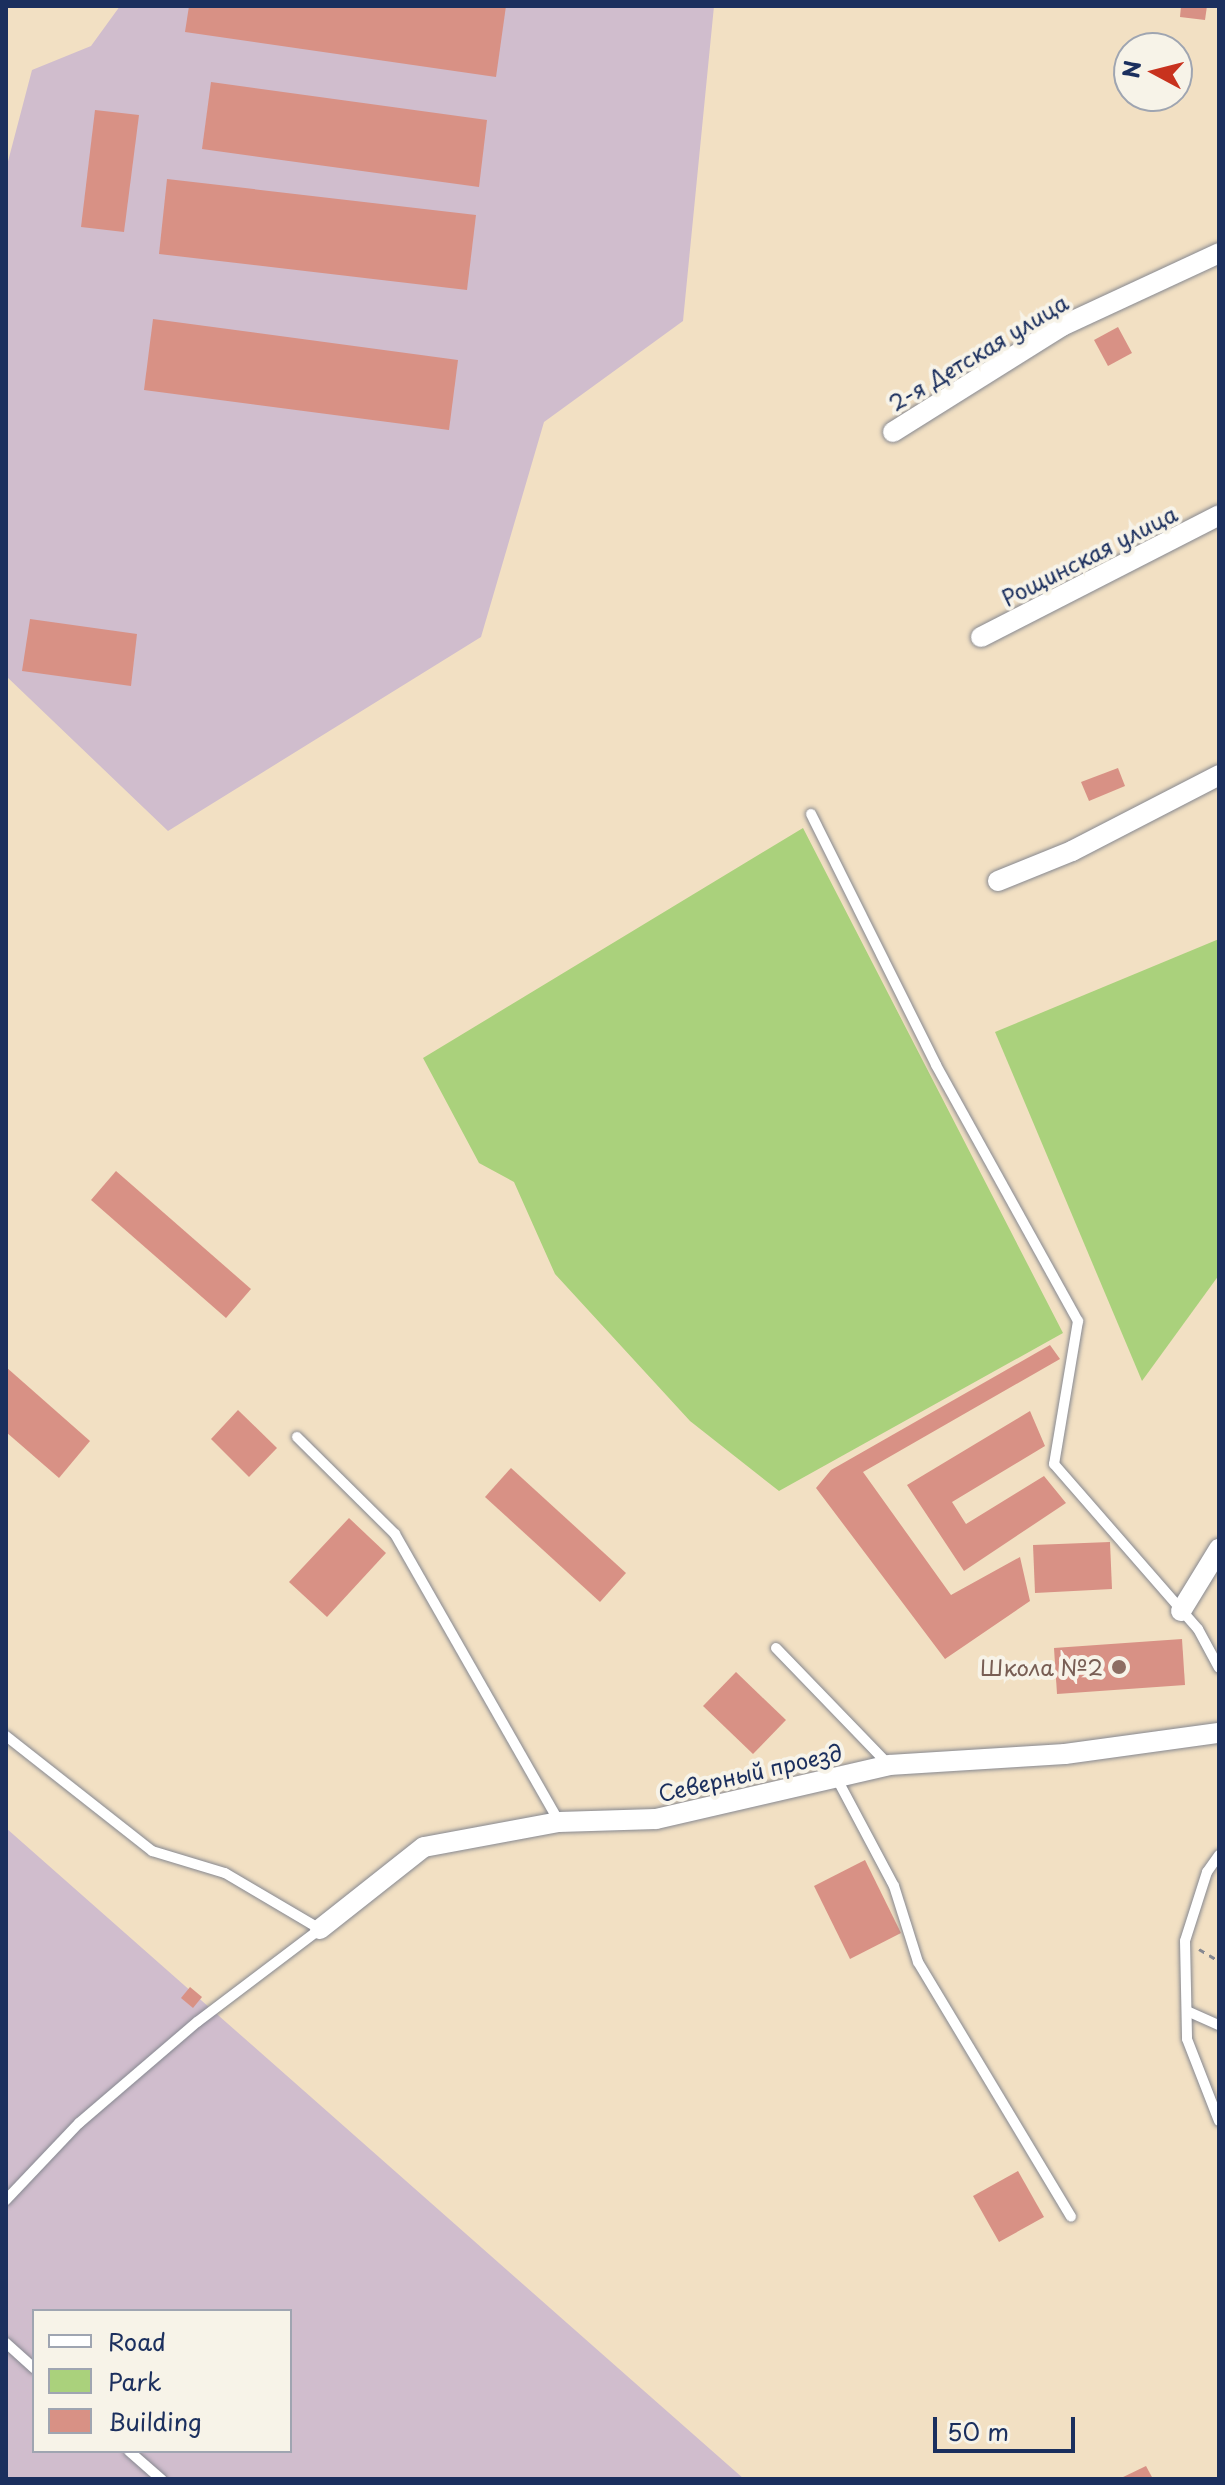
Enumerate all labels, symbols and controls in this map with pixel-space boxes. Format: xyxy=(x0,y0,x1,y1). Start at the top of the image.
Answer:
north arrow xyxy=(1113,32,1193,112)
text: N xyxy=(1113,59,1148,80)
street label: 2-я Детская улица xyxy=(883,288,1073,416)
street label: Рощинская улица xyxy=(996,499,1182,611)
place label: Школа №2 xyxy=(979,1654,1103,1680)
marker: Школа №2 xyxy=(1110,1658,1128,1676)
street label: Северный проезд xyxy=(655,1738,845,1806)
legend xyxy=(32,2309,292,2453)
text: Road xyxy=(108,2323,166,2359)
text: Park xyxy=(108,2363,162,2399)
scale bar xyxy=(937,2401,1079,2451)
text: Building xyxy=(108,2403,202,2439)
text: 50 m xyxy=(947,2413,1009,2449)

